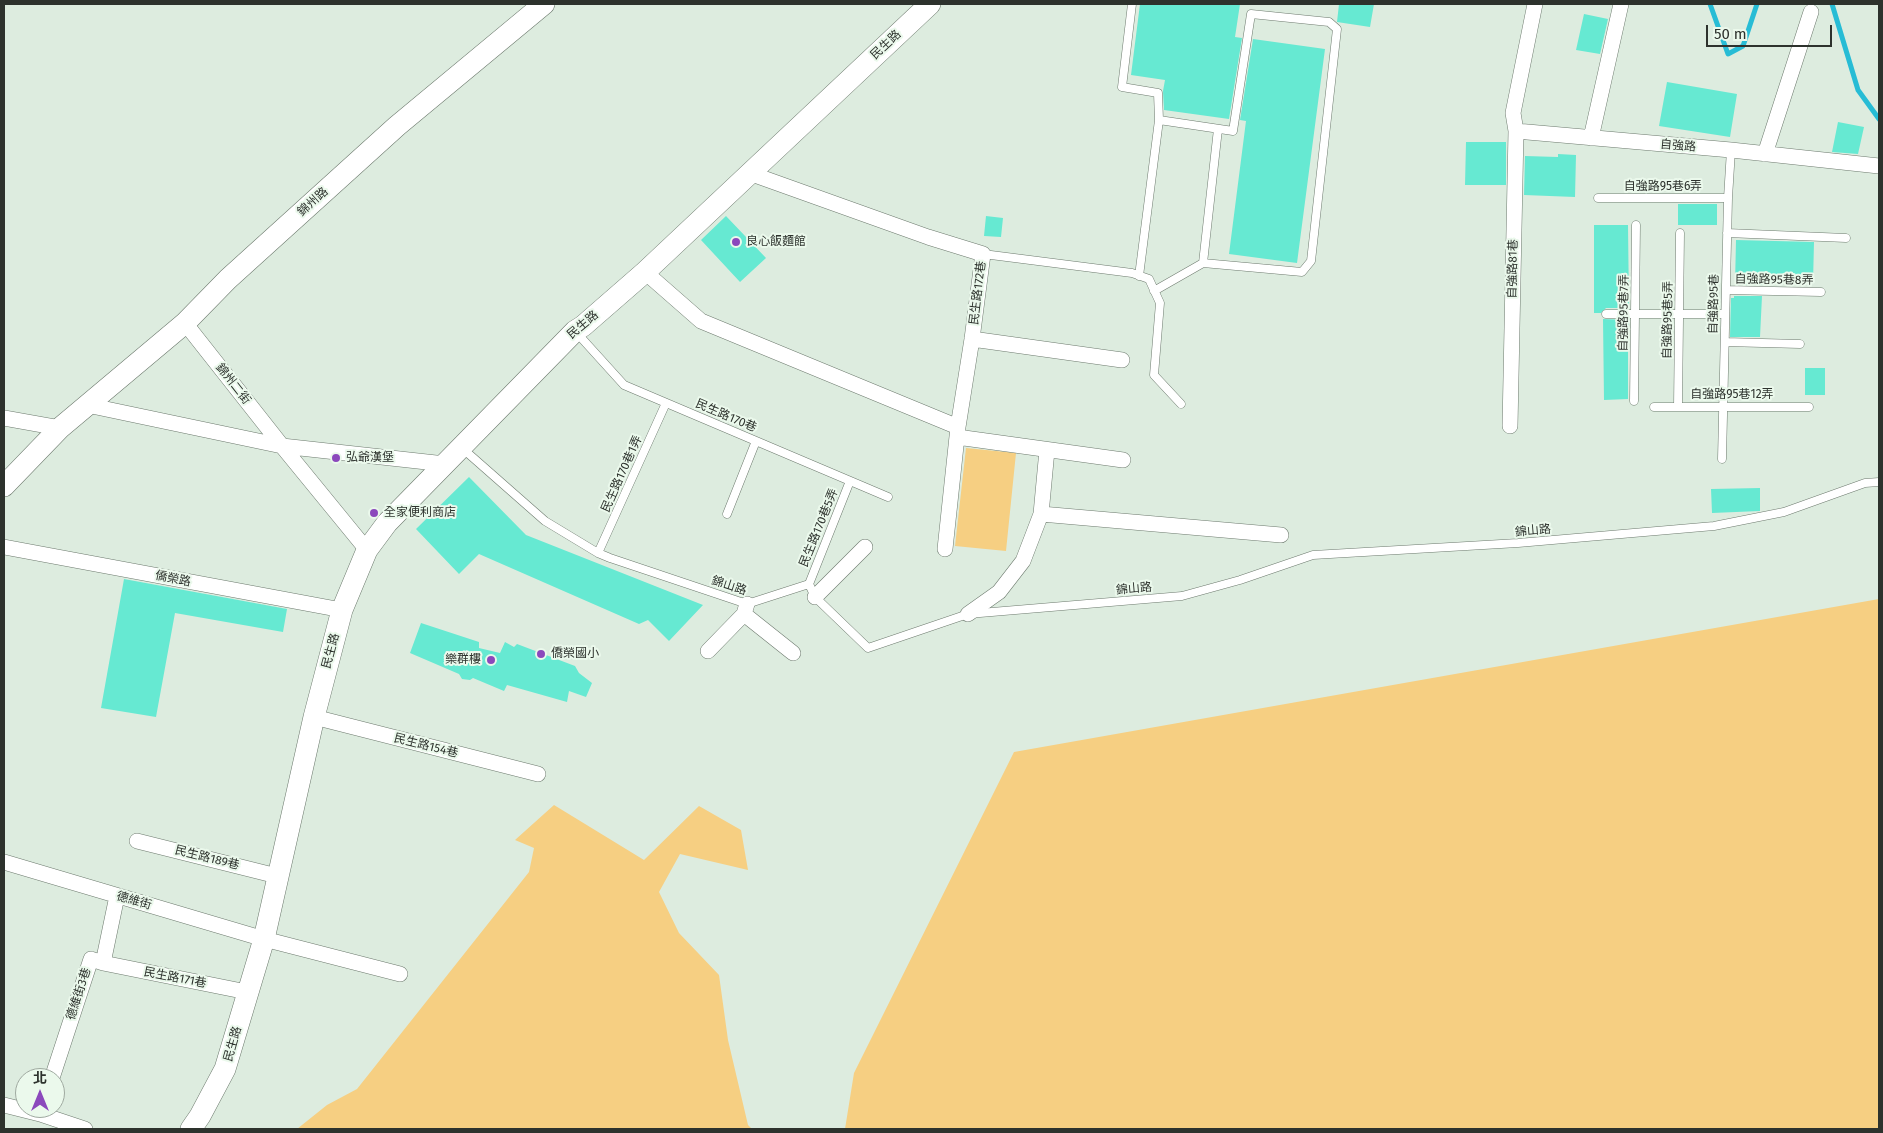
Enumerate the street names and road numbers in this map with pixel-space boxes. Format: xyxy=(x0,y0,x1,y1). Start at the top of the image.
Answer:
street label: 民生路 xyxy=(868,27,904,63)
street label: 自強路 xyxy=(1659,137,1697,155)
street label: 自強路95巷6弄 xyxy=(1624,180,1702,194)
street label: 錦州路 xyxy=(295,185,331,219)
street label: 自強路81巷 xyxy=(1505,239,1521,299)
street label: 民生路172巷 xyxy=(967,260,989,326)
street label: 自強路95巷8弄 xyxy=(1734,272,1814,288)
street label: 自強路95巷7弄 xyxy=(1616,274,1632,352)
street label: 自強路95巷 xyxy=(1706,274,1722,334)
street label: 自強路95巷5弄 xyxy=(1660,281,1676,359)
street label: 民生路 xyxy=(565,308,601,342)
street label: 錦州二街 xyxy=(213,361,253,407)
street label: 自強路95巷12弄 xyxy=(1690,388,1774,402)
street label: 民生路170巷 xyxy=(693,397,759,435)
street label: 民生路170巷1弄 xyxy=(599,433,645,515)
street label: 民生路170巷5弄 xyxy=(797,487,841,569)
street label: 錦山路 xyxy=(1514,522,1552,540)
street label: 僑榮路 xyxy=(154,568,192,590)
street label: 錦山路 xyxy=(710,574,748,598)
street label: 錦山路 xyxy=(1115,580,1153,598)
street label: 民生路 xyxy=(319,632,343,670)
street label: 民生路154巷 xyxy=(392,731,460,761)
street label: 民生路189巷 xyxy=(173,843,241,873)
street label: 德維街 xyxy=(115,889,153,913)
street label: 民生路171巷 xyxy=(142,965,208,991)
street label: 德維街3巷 xyxy=(64,966,94,1022)
street label: 民生路 xyxy=(221,1025,245,1063)

